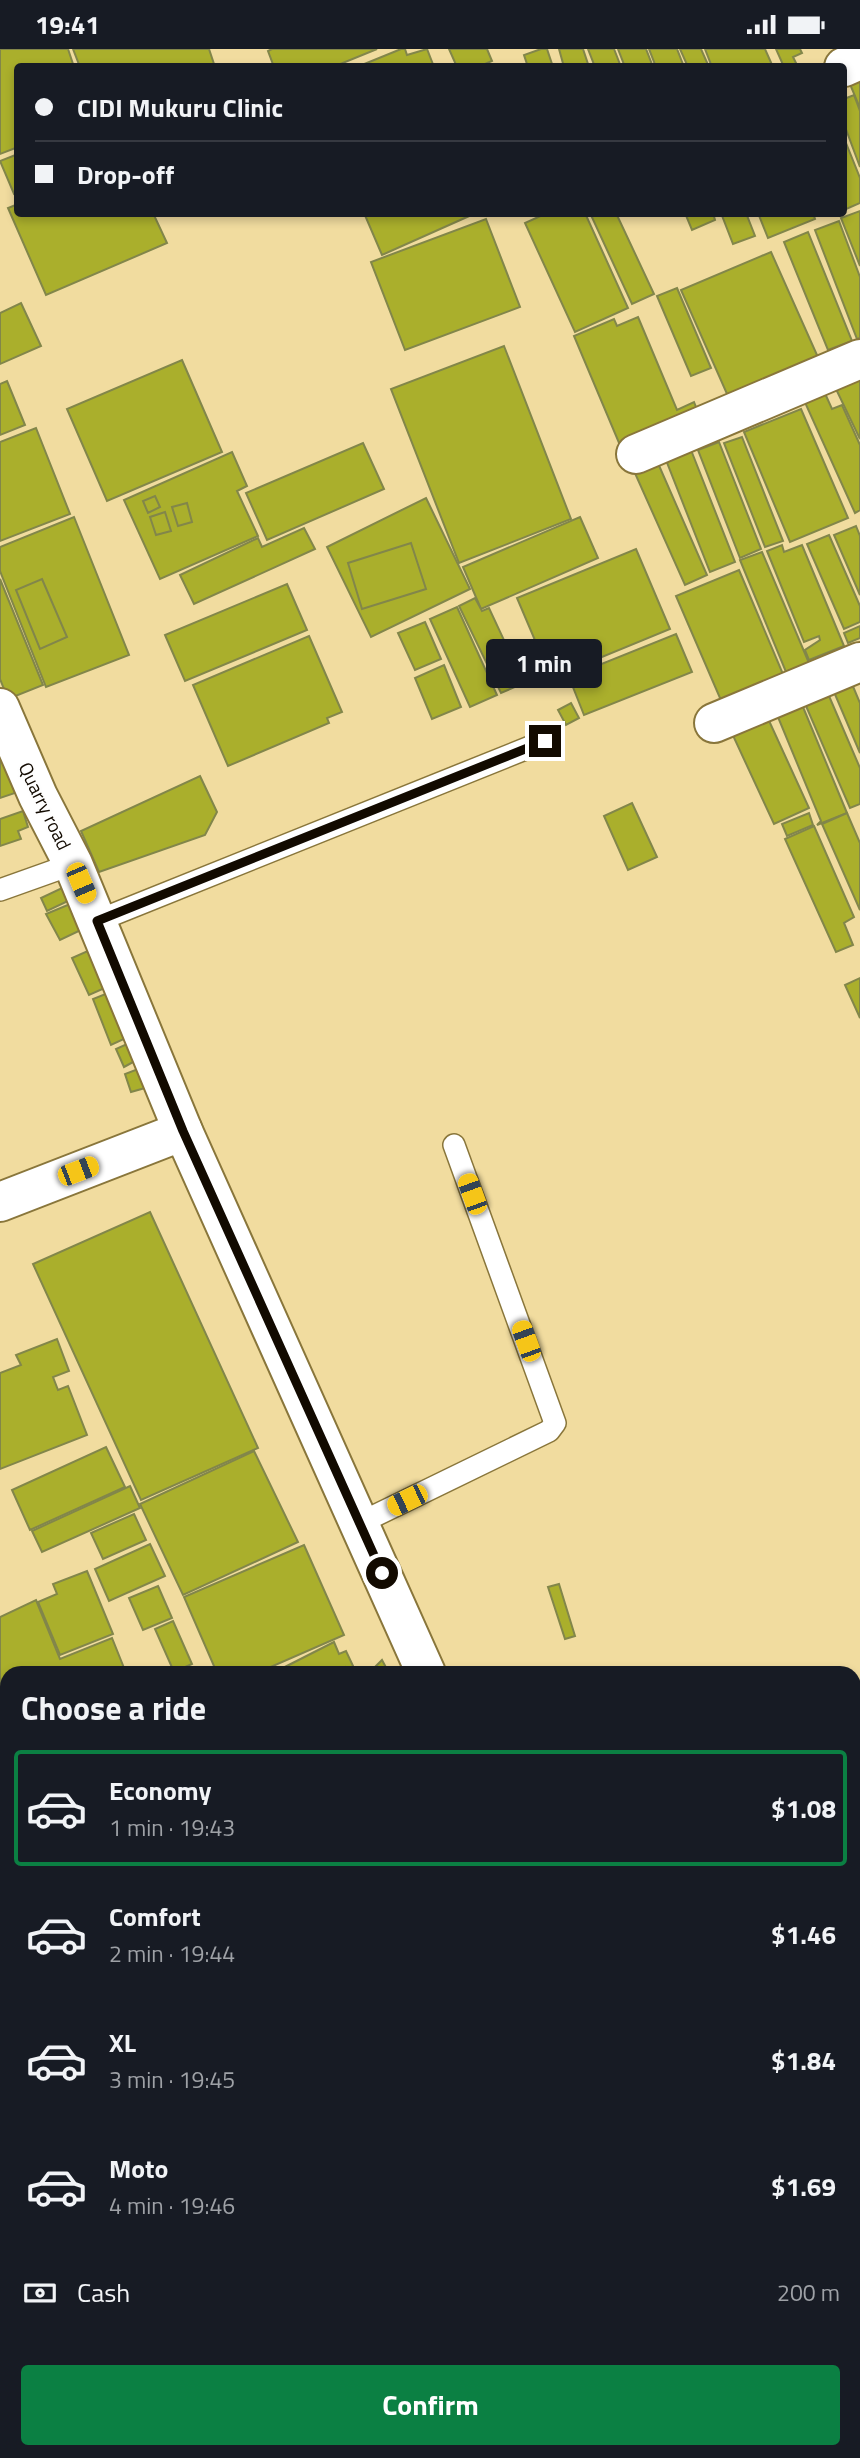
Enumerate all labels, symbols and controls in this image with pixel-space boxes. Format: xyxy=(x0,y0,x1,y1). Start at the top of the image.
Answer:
text: 19:41 xyxy=(35,5,100,44)
text: CIDI Mukuru Clinic xyxy=(77,88,283,127)
text: Drop-off xyxy=(77,155,174,194)
callout: 1 min xyxy=(487,639,603,689)
text: 1 min xyxy=(516,646,572,681)
route end xyxy=(529,725,561,757)
street label: Quarry road xyxy=(12,757,79,855)
car xyxy=(64,860,99,906)
car xyxy=(55,1154,102,1188)
car xyxy=(455,1171,490,1217)
car xyxy=(509,1318,544,1364)
car xyxy=(384,1481,431,1519)
route start xyxy=(366,1557,398,1589)
text: Choose a ride xyxy=(21,1684,206,1732)
text: Economy xyxy=(109,1771,211,1810)
icon: car xyxy=(25,1777,88,1840)
text: $1.08 xyxy=(771,1789,836,1828)
text: 1 min · 19:43 xyxy=(109,1810,235,1845)
text: Comfort xyxy=(109,1897,201,1936)
icon: car xyxy=(25,1903,88,1966)
text: $1.46 xyxy=(771,1915,836,1954)
text: 2 min · 19:44 xyxy=(109,1936,235,1971)
text: XL xyxy=(109,2023,136,2062)
icon: car xyxy=(25,2029,88,2092)
text: $1.84 xyxy=(771,2041,836,2080)
text: 3 min · 19:45 xyxy=(109,2062,235,2097)
text: Moto xyxy=(109,2149,168,2188)
icon: car xyxy=(25,2155,88,2218)
text: $1.69 xyxy=(771,2167,836,2206)
text: 4 min · 19:46 xyxy=(109,2188,235,2223)
text: Cash xyxy=(77,2273,130,2312)
icon: cash xyxy=(21,2274,59,2312)
text: 200 m xyxy=(777,2275,840,2310)
button: Confirm xyxy=(21,2365,840,2445)

